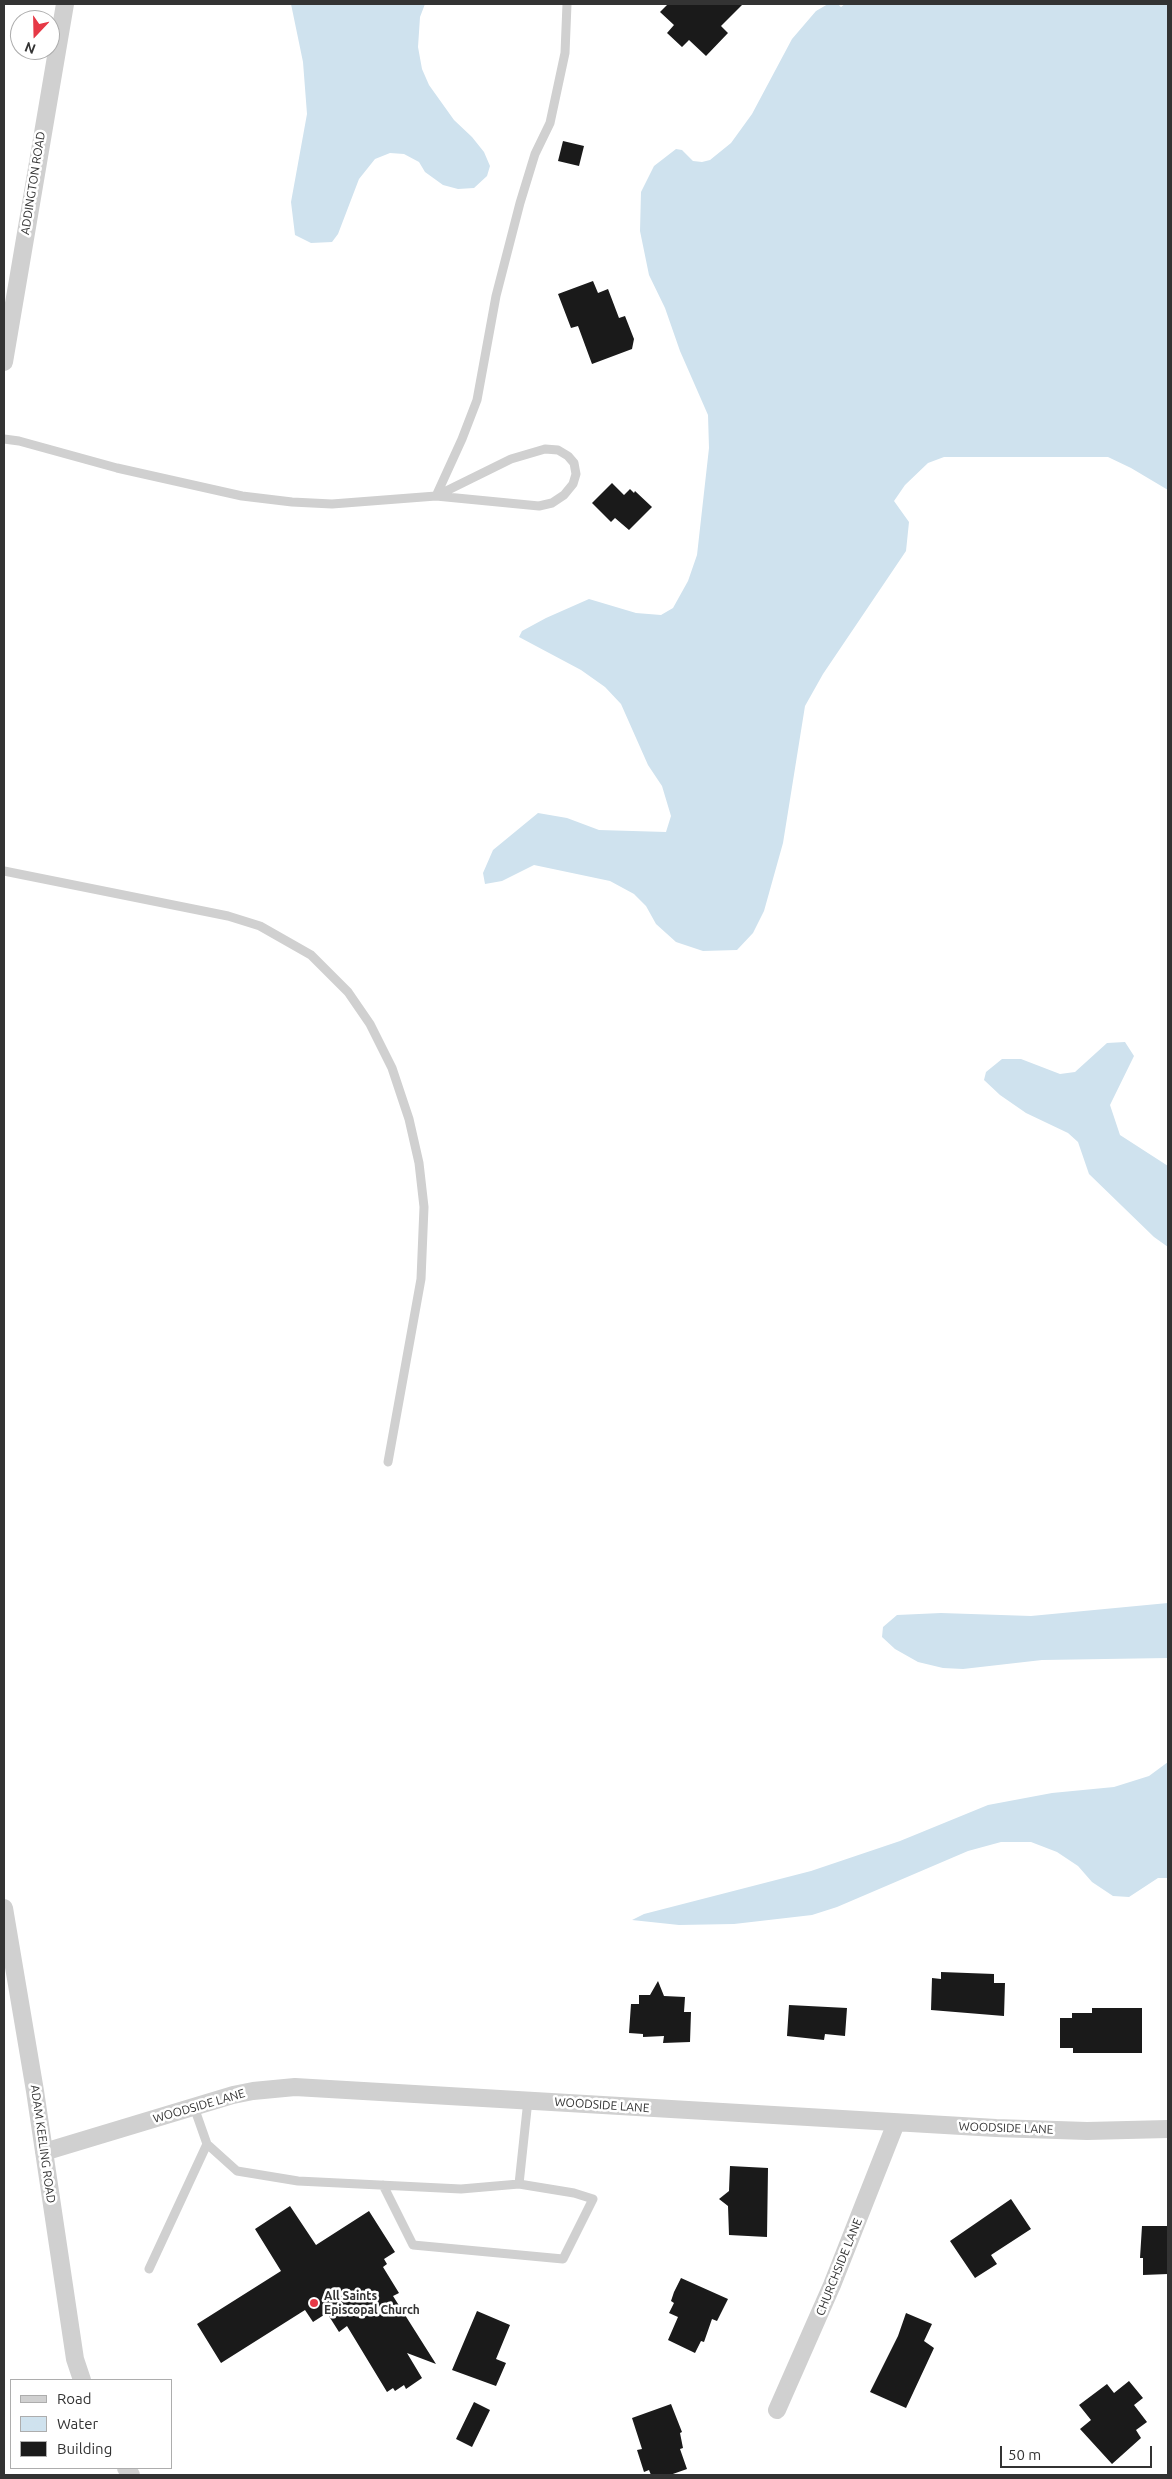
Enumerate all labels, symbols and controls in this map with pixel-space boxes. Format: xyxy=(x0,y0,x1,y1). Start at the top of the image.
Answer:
north arrow xyxy=(10,10,60,60)
text: N xyxy=(22,39,38,57)
street label: ADDINGTON ROAD xyxy=(18,130,48,236)
street label: ADAM KEELING ROAD xyxy=(28,2084,58,2204)
street label: WOODSIDE LANE xyxy=(151,2086,247,2126)
street label: WOODSIDE LANE xyxy=(554,2095,650,2115)
street label: WOODSIDE LANE xyxy=(958,2119,1054,2137)
street label: CHURCHSIDE LANE xyxy=(813,2216,865,2318)
place label: All Saints Episcopal Church xyxy=(324,2289,420,2317)
marker: All Saints Episcopal Church xyxy=(308,2297,320,2309)
legend xyxy=(10,2379,172,2469)
text: Road xyxy=(57,2390,92,2407)
text: Water xyxy=(57,2415,98,2432)
scale bar xyxy=(1002,2436,1154,2468)
text: Building xyxy=(57,2440,112,2457)
text: 50 m xyxy=(1008,2446,1041,2463)

